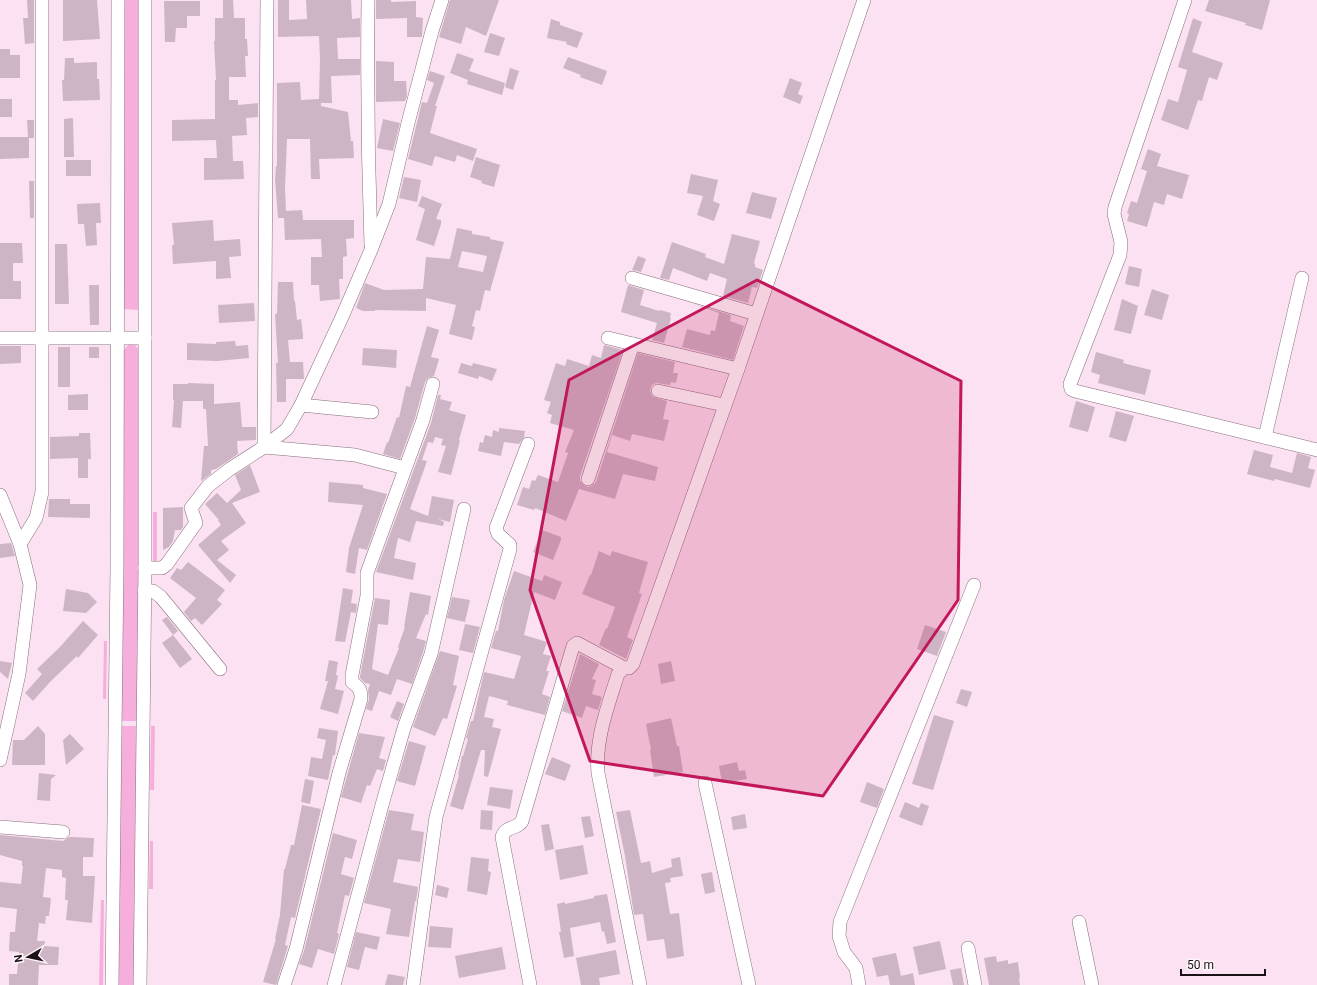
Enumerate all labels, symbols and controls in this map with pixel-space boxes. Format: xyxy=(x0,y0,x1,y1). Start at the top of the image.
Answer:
north arrow xyxy=(8,937,48,977)
scale bar xyxy=(1181,951,1265,977)
text: N xyxy=(12,953,26,963)
text: 50 m xyxy=(1187,958,1214,972)

